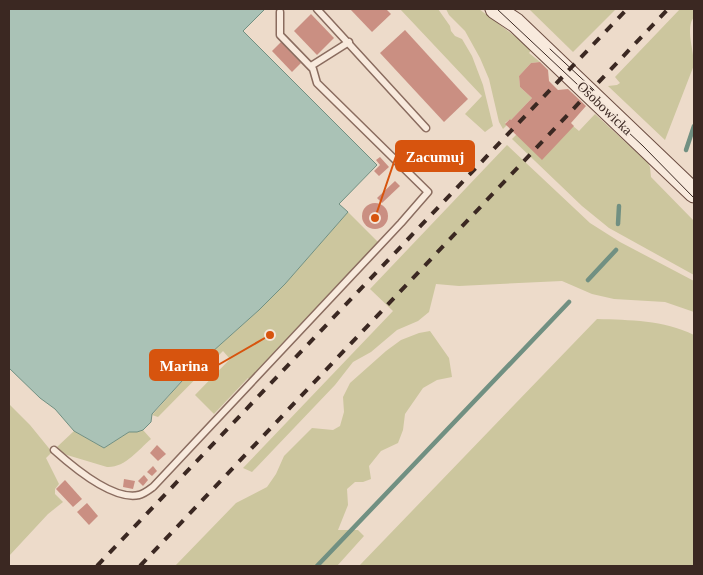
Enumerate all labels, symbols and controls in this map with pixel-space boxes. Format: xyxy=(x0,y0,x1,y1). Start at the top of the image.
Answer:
street label: Osobowicka xyxy=(574,79,636,139)
callout: Zacumuj xyxy=(396,141,474,171)
text: Zacumuj xyxy=(406,149,464,165)
callout: Marina xyxy=(150,350,218,380)
text: Marina xyxy=(160,358,209,374)

